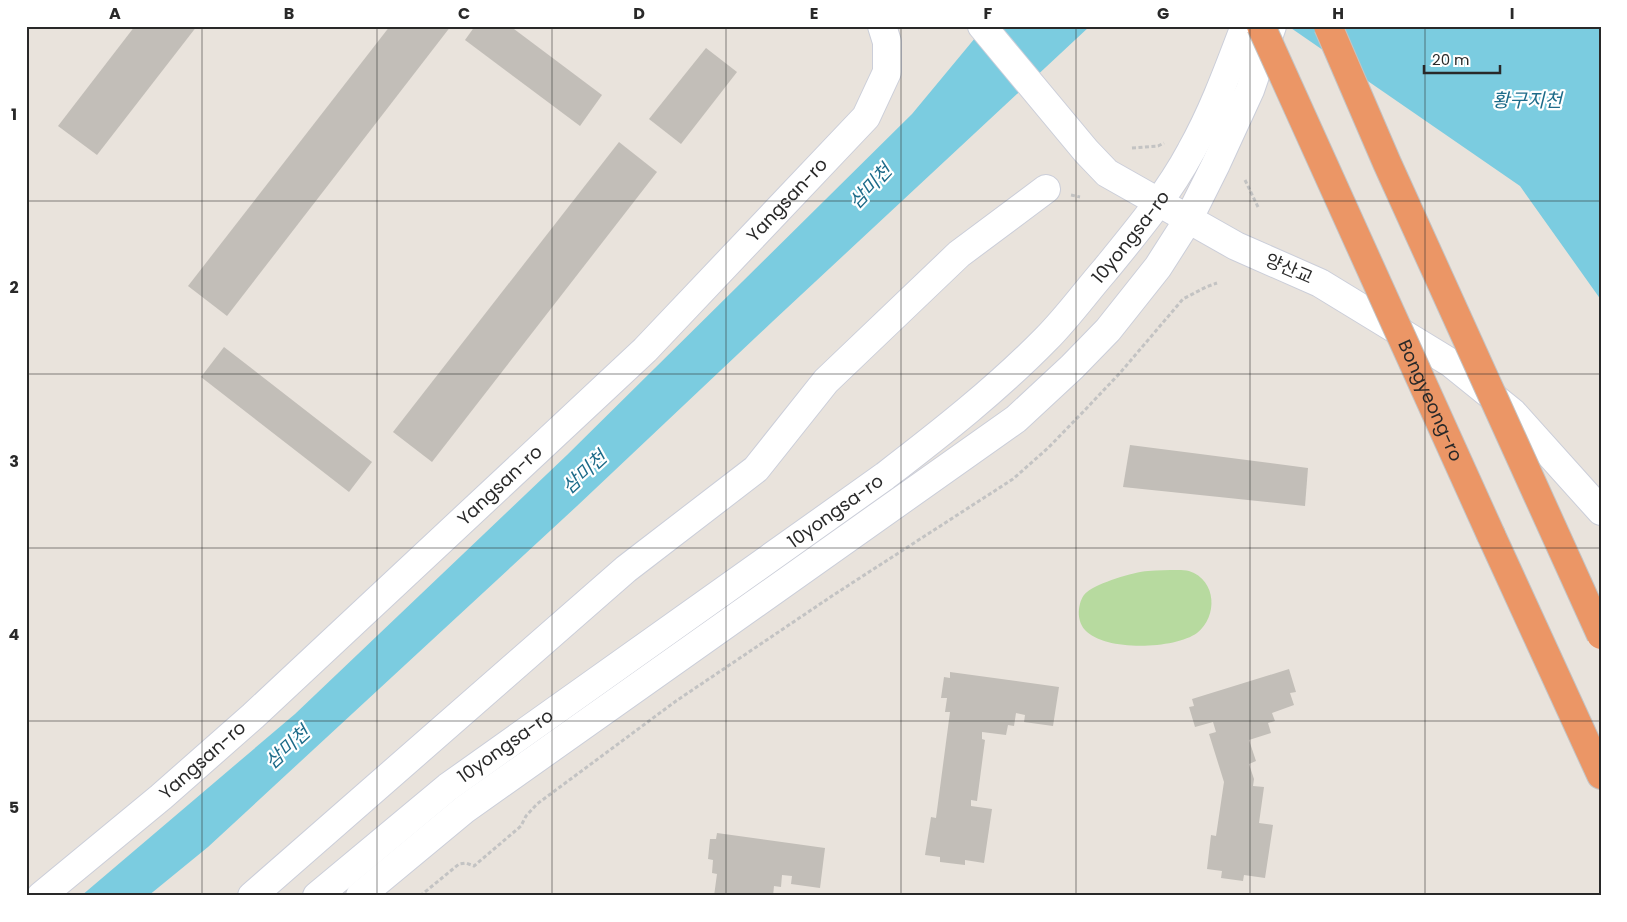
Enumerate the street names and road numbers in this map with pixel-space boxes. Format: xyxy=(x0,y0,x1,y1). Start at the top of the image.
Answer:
street label: Yangsan-ro xyxy=(741,152,833,247)
street label: 10yongsa-ro xyxy=(1086,185,1175,289)
street label: 양산교 xyxy=(1261,247,1317,290)
street label: Bongyeong-ro xyxy=(1392,335,1469,465)
street label: Yangsan-ro xyxy=(452,439,547,531)
street label: 10yongsa-ro xyxy=(782,468,888,554)
street label: 10yongsa-ro xyxy=(452,703,558,788)
street label: Yangsan-ro xyxy=(154,715,251,805)

